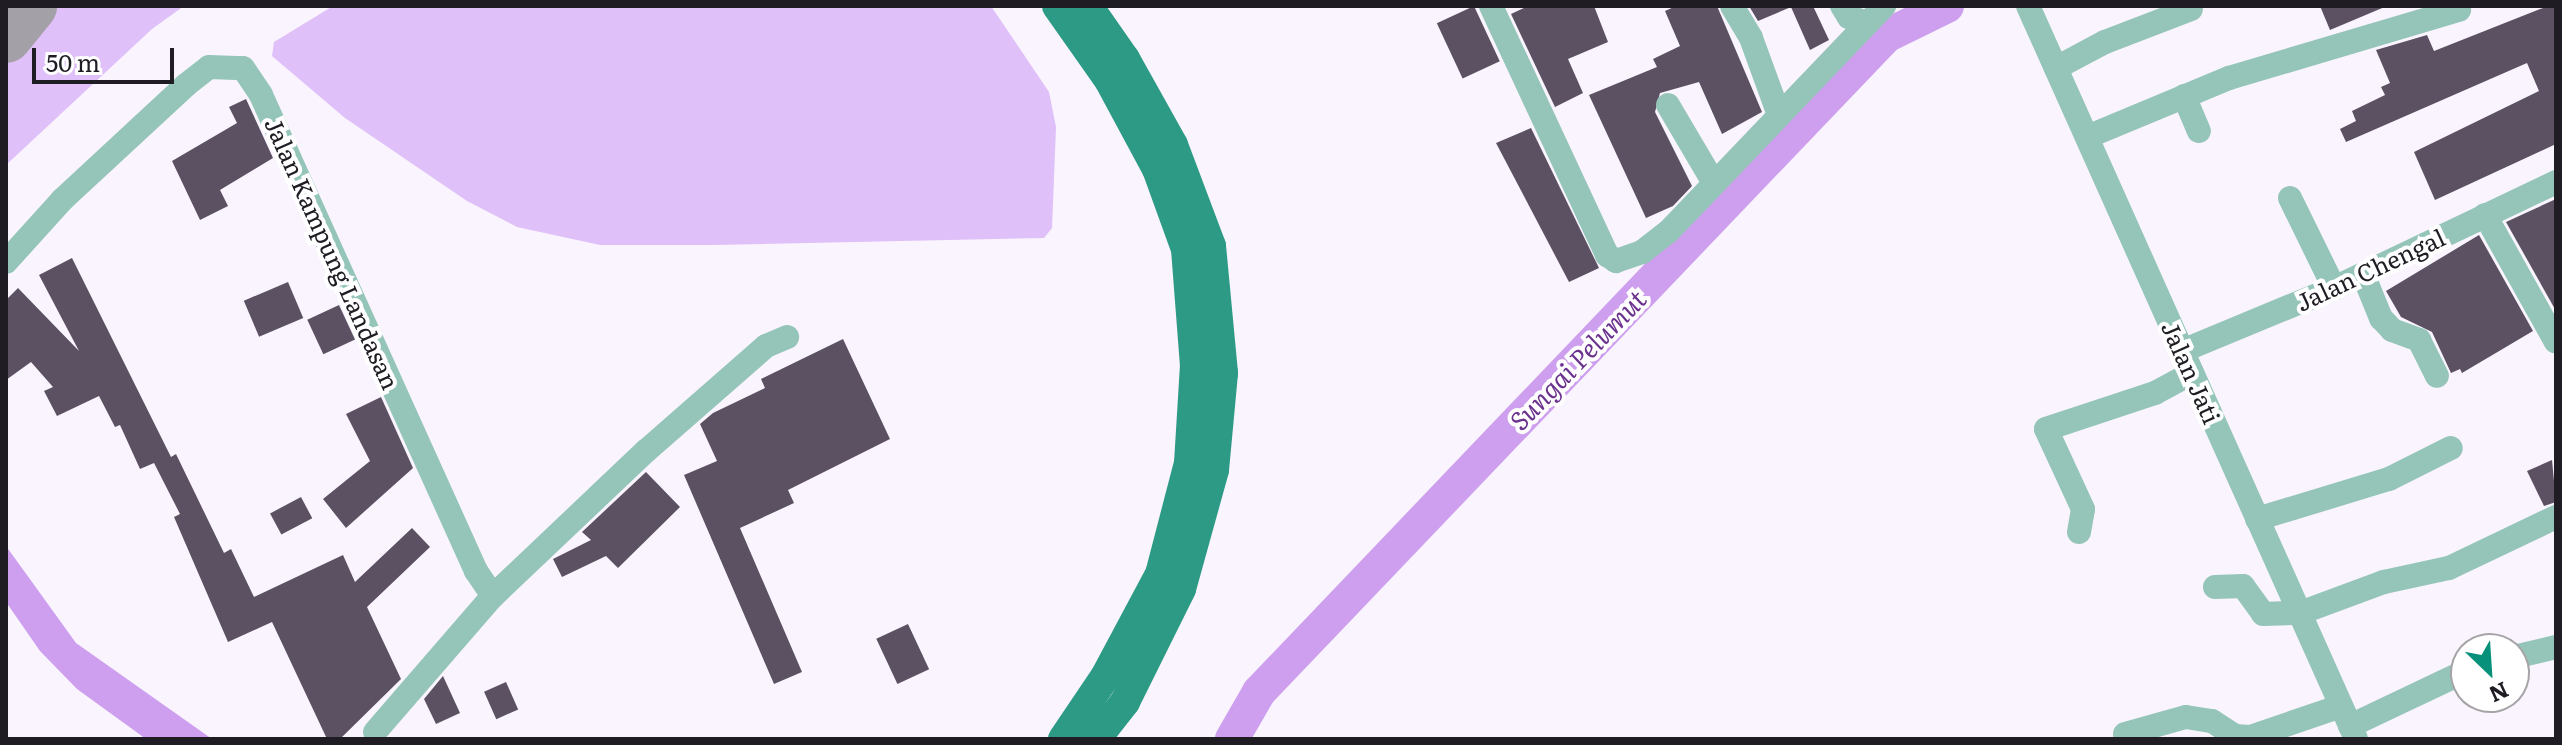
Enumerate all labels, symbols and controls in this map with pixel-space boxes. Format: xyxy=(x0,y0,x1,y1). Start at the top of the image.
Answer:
scale bar xyxy=(36,32,178,82)
text: 50 m xyxy=(46,44,100,79)
street label: Jalan Kampung Landasan xyxy=(260,113,406,393)
street label: Jalan Chengal xyxy=(2291,222,2449,316)
water label: Sungai Pelumut xyxy=(1502,283,1652,435)
street label: Jalan Jati xyxy=(2157,316,2227,428)
north arrow xyxy=(2450,633,2530,713)
text: N xyxy=(2484,675,2515,712)

